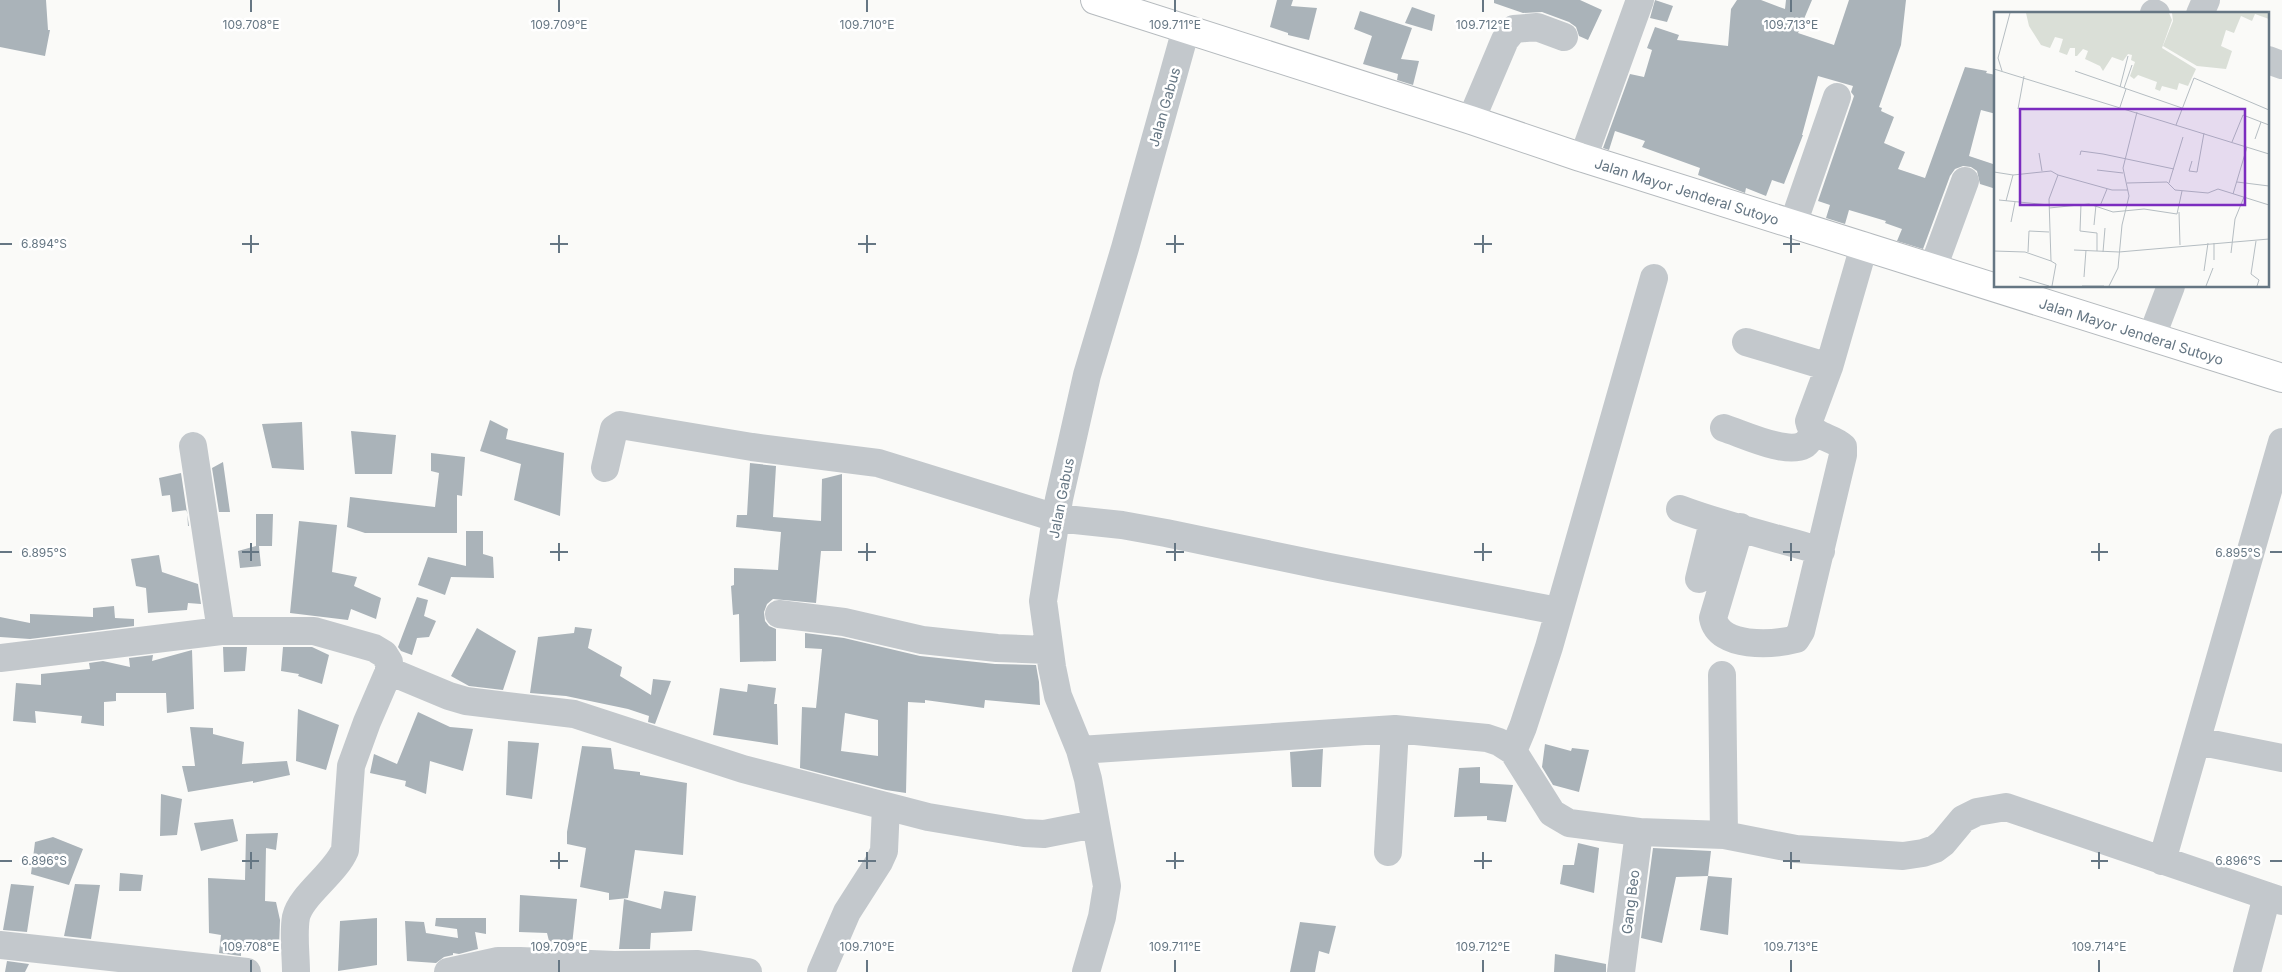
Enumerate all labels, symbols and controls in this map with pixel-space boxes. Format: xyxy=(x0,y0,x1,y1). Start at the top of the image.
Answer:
inset map xyxy=(1994,12,2270,288)
text: 109.708°E xyxy=(223,17,279,32)
text: 109.709°E xyxy=(530,17,588,32)
text: 109.710°E xyxy=(840,17,894,32)
text: 109.711°E xyxy=(1149,17,1201,32)
text: 109.712°E xyxy=(1456,17,1510,32)
text: 109.713°E xyxy=(1764,17,1818,32)
street label: Jalan Gabus xyxy=(1145,65,1183,149)
street label: Jalan Mayor Jenderal Sutoyo xyxy=(1593,154,1781,228)
text: 6.894°S xyxy=(21,236,67,251)
street label: Jalan Mayor Jenderal Sutoyo xyxy=(2037,294,2226,368)
street label: Jalan Gabus xyxy=(1045,456,1077,540)
text: 6.895°S xyxy=(21,545,67,560)
text: 6.895°S xyxy=(2215,545,2261,560)
text: 6.896°S xyxy=(21,853,67,868)
text: 6.896°S xyxy=(2215,853,2261,868)
street label: Gang Beo xyxy=(1618,869,1642,935)
text: 109.708°E xyxy=(223,939,279,954)
text: 109.709°E xyxy=(530,939,588,954)
text: 109.710°E xyxy=(840,939,894,954)
text: 109.711°E xyxy=(1149,939,1201,954)
text: 109.712°E xyxy=(1456,939,1510,954)
text: 109.713°E xyxy=(1764,939,1818,954)
text: 109.714°E xyxy=(2072,939,2126,954)

